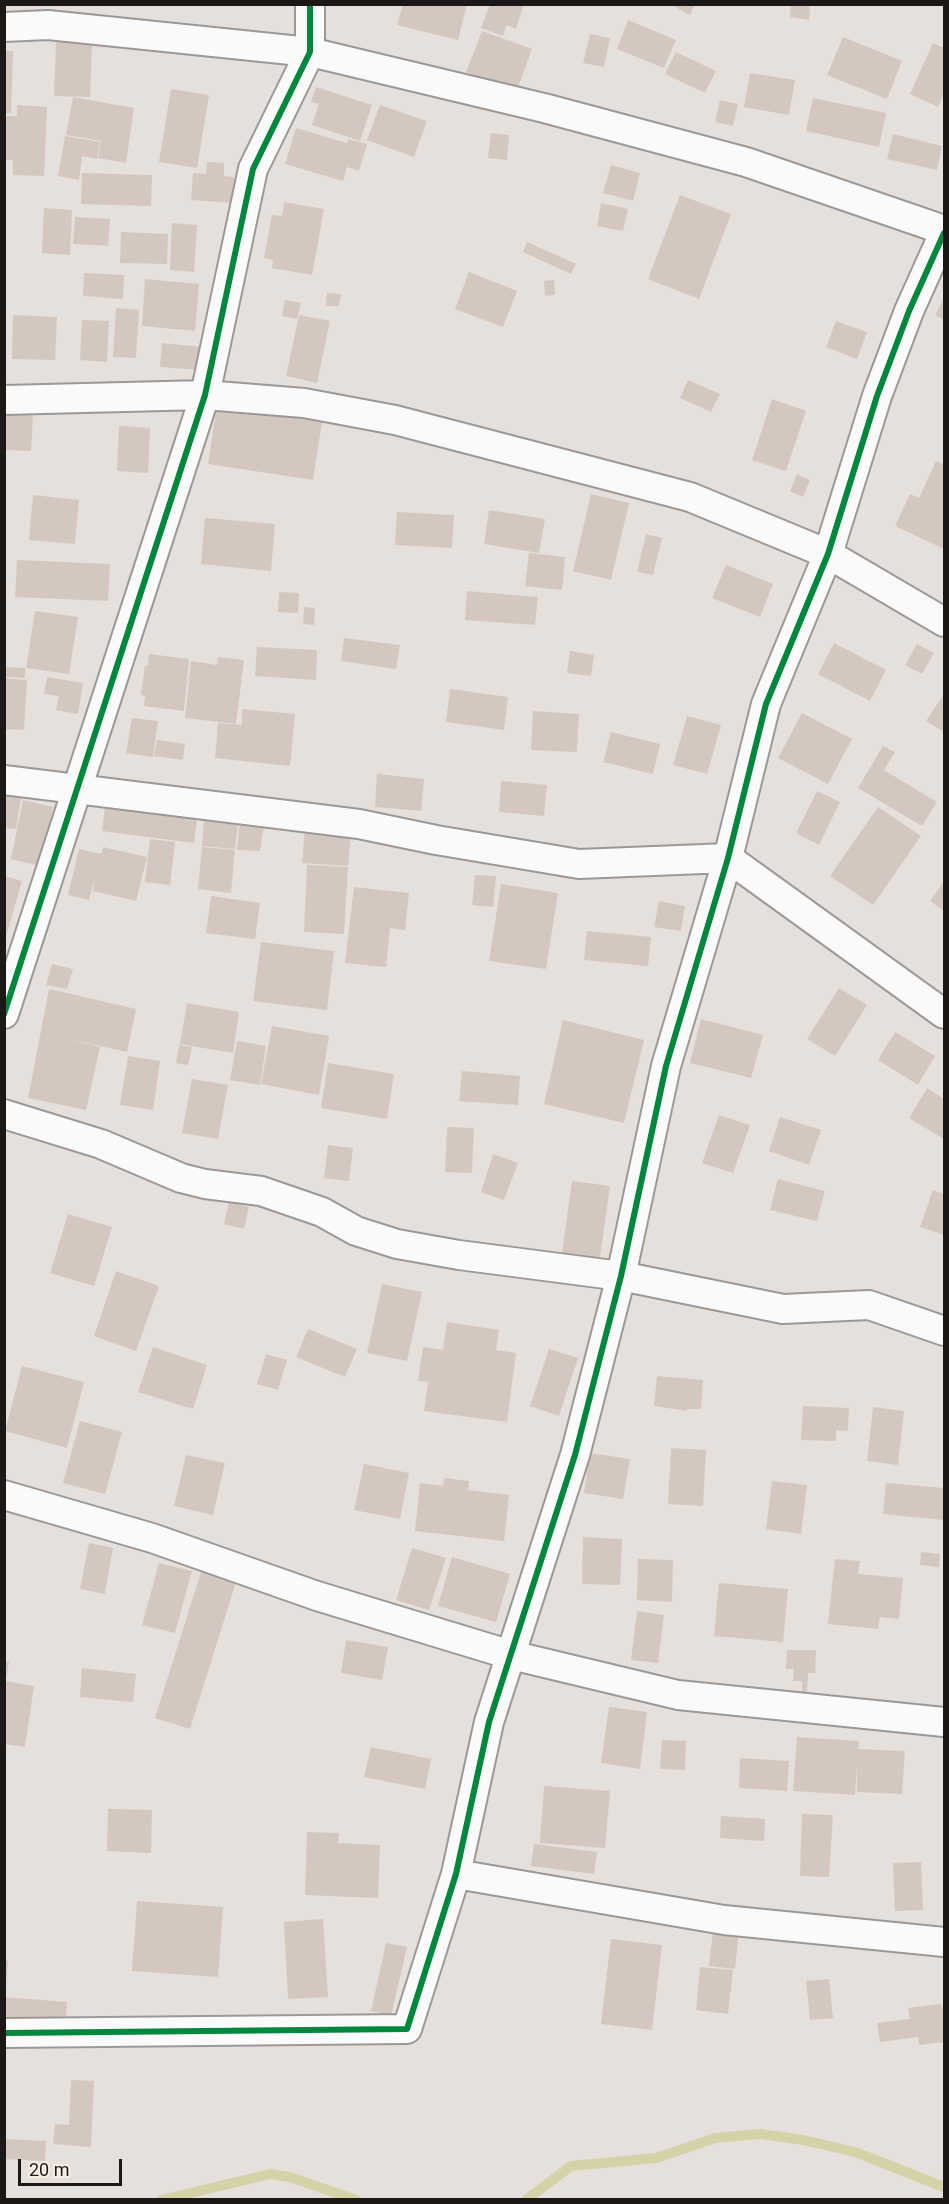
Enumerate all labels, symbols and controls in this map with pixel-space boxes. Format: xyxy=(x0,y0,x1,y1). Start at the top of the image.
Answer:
scale bar xyxy=(21,2147,124,2185)
text: 20 m xyxy=(29,2159,69,2180)

